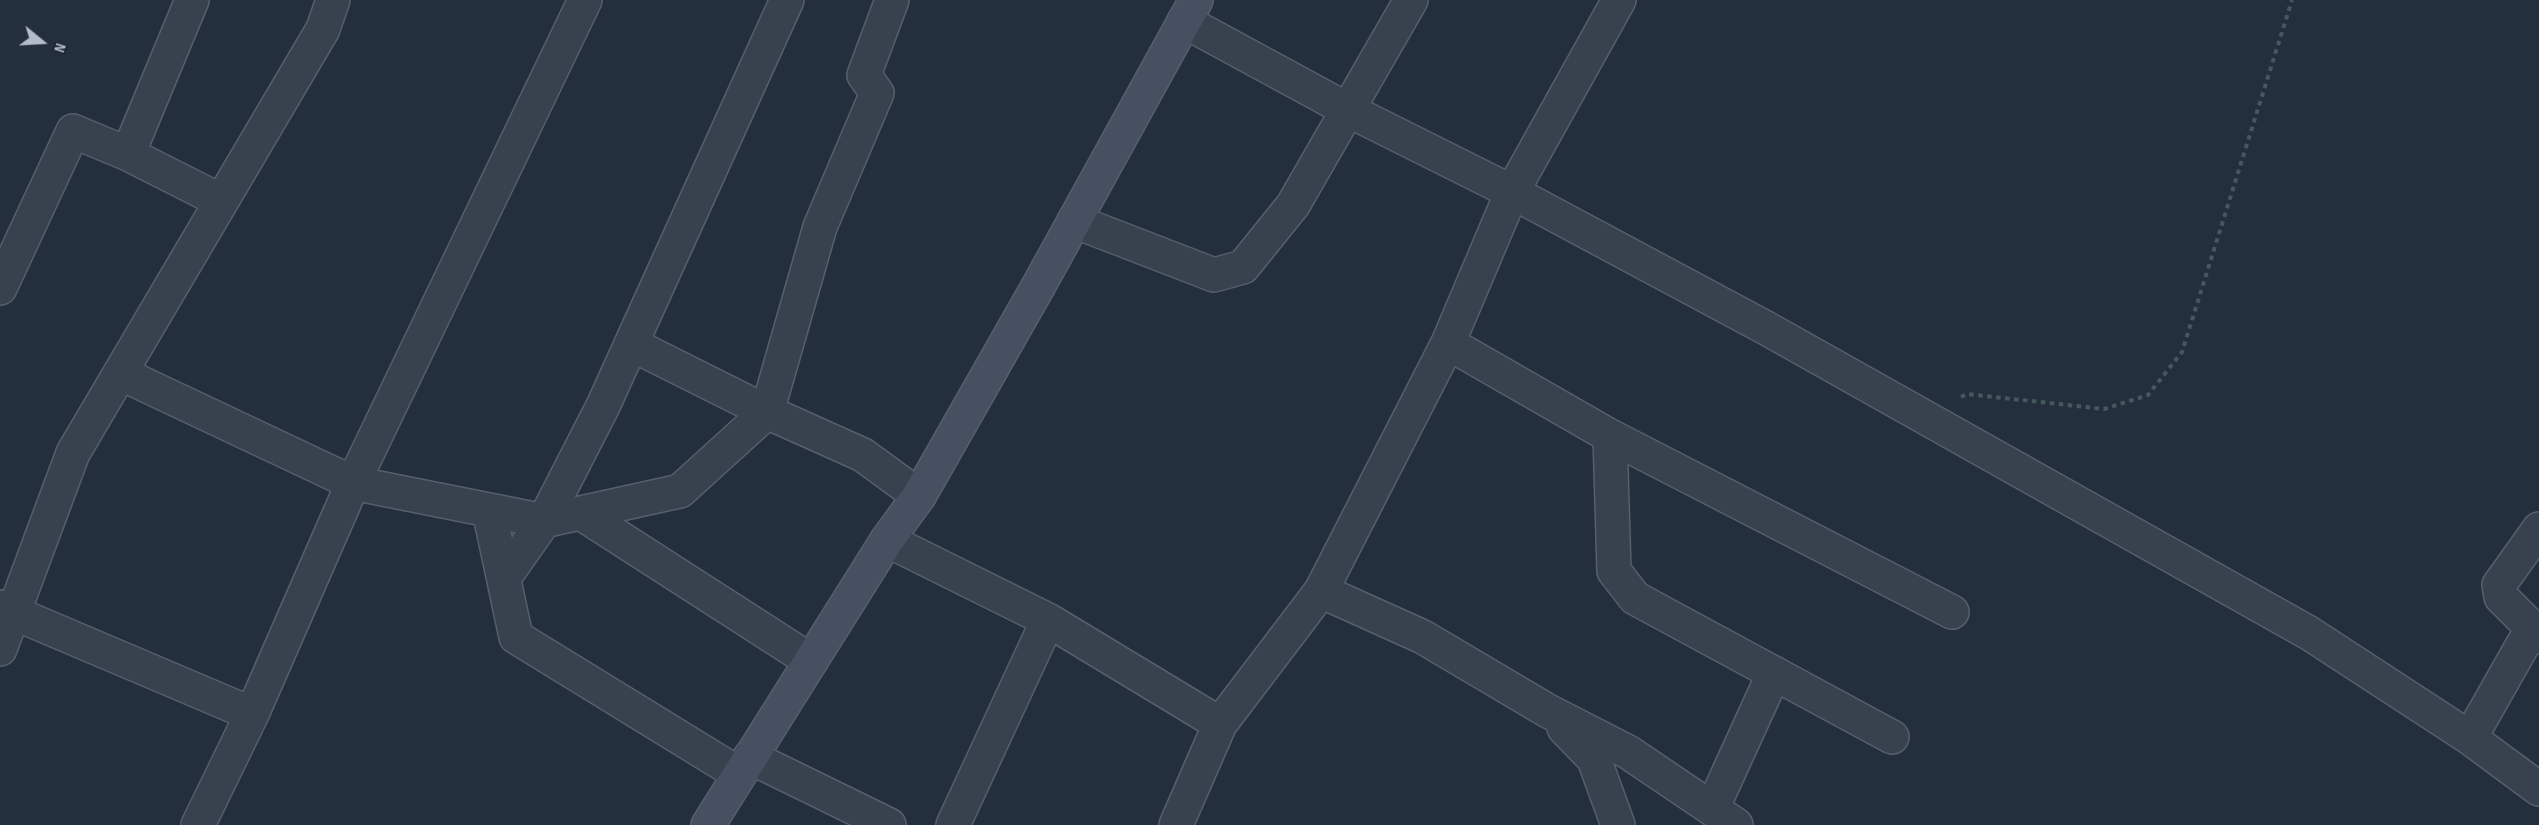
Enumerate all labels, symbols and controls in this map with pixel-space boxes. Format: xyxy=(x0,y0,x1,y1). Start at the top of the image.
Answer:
north arrow xyxy=(12,12,72,72)
text: N xyxy=(49,41,70,55)

